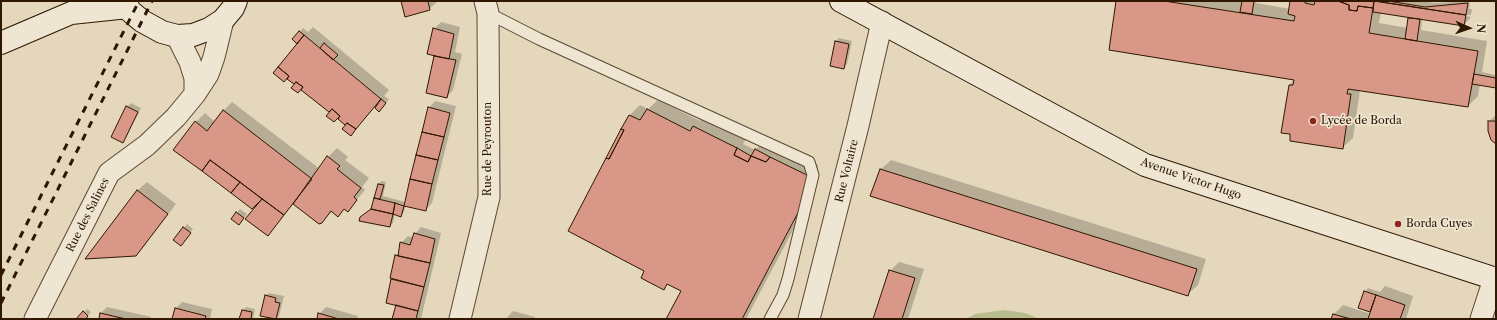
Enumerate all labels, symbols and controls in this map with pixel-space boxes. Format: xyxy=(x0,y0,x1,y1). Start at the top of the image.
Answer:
north arrow xyxy=(1449,8,1489,48)
text: N xyxy=(1474,23,1488,33)
street label: Rue de Peyrouton xyxy=(481,102,495,196)
place label: Lycée de Borda xyxy=(1321,114,1402,128)
marker: Lycée de Borda xyxy=(1308,116,1318,126)
street label: Rue Voltaire xyxy=(833,138,861,204)
street label: Avenue Victor Hugo xyxy=(1139,156,1243,202)
street label: Rue des Salines xyxy=(64,176,112,254)
place label: Borda Cuyes xyxy=(1406,217,1472,231)
marker: Borda Cuyes xyxy=(1393,219,1403,229)

